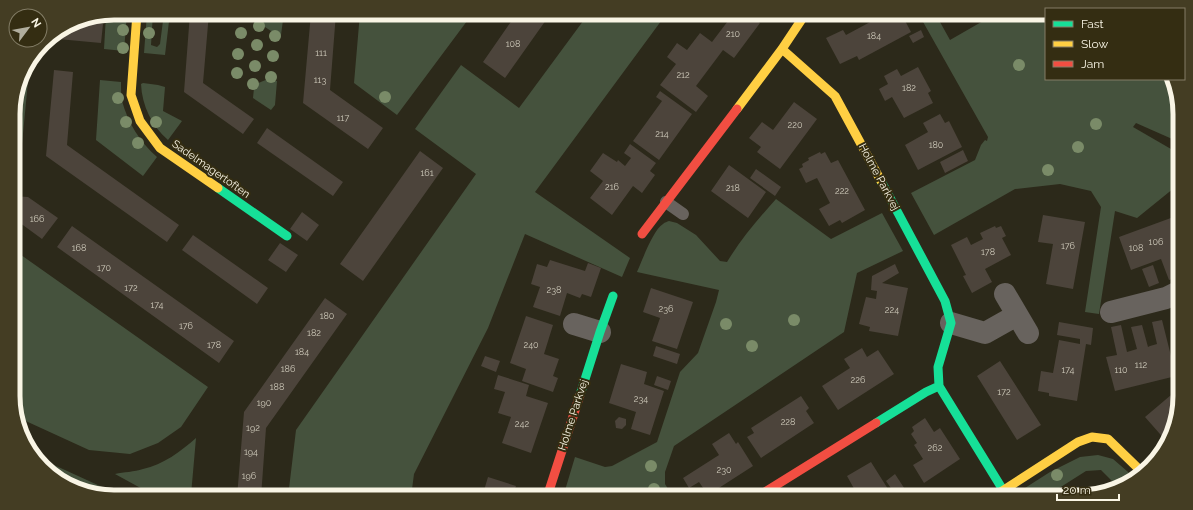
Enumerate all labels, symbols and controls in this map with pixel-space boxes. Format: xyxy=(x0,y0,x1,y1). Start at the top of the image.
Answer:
north arrow xyxy=(8,8,48,48)
legend xyxy=(1045,8,1185,80)
text: N xyxy=(28,16,44,30)
text: Fast xyxy=(1081,17,1104,31)
house number: 210 xyxy=(726,29,741,39)
house number: 184 xyxy=(867,31,881,41)
text: Slow xyxy=(1081,37,1108,51)
house number: 108 xyxy=(506,39,520,49)
house number: 111 xyxy=(315,48,327,58)
text: Jam xyxy=(1081,57,1104,71)
house number: 212 xyxy=(676,70,690,80)
house number: 113 xyxy=(314,75,326,85)
house number: 182 xyxy=(902,83,916,93)
house number: 117 xyxy=(337,113,349,123)
house number: 220 xyxy=(788,120,803,130)
house number: 214 xyxy=(655,129,669,139)
street label: Sadelmagertoften xyxy=(169,137,253,201)
house number: 180 xyxy=(929,140,944,150)
street label: Holme Parkvej xyxy=(856,141,902,213)
house number: 161 xyxy=(420,168,434,178)
house number: 216 xyxy=(605,182,620,192)
house number: 218 xyxy=(726,183,740,193)
house number: 222 xyxy=(835,186,849,196)
house number: 166 xyxy=(30,214,45,224)
house number: 106 xyxy=(1149,237,1164,247)
house number: 176 xyxy=(1061,241,1076,251)
house number: 168 xyxy=(72,243,86,253)
house number: 108 xyxy=(1129,243,1143,253)
house number: 178 xyxy=(981,247,995,257)
house number: 170 xyxy=(97,263,112,273)
house number: 172 xyxy=(124,283,138,293)
house number: 238 xyxy=(547,285,561,295)
house number: 174 xyxy=(150,300,164,310)
house number: 236 xyxy=(659,304,674,314)
house number: 224 xyxy=(885,305,899,315)
house number: 180 xyxy=(320,311,335,321)
house number: 176 xyxy=(179,321,194,331)
house number: 182 xyxy=(307,328,321,338)
house number: 178 xyxy=(207,340,221,350)
house number: 240 xyxy=(523,340,539,350)
house number: 184 xyxy=(295,347,309,357)
house number: 112 xyxy=(1135,360,1148,370)
house number: 186 xyxy=(281,364,296,374)
house number: 174 xyxy=(1061,365,1075,375)
house number: 110 xyxy=(1114,365,1128,375)
house number: 226 xyxy=(851,375,866,385)
street label: Holme Parkvej xyxy=(555,378,591,452)
house number: 188 xyxy=(270,382,284,392)
house number: 172 xyxy=(997,387,1011,397)
house number: 234 xyxy=(634,394,648,404)
house number: 190 xyxy=(257,398,272,408)
house number: 228 xyxy=(781,417,795,427)
house number: 242 xyxy=(515,419,529,429)
house number: 192 xyxy=(246,423,260,433)
house number: 262 xyxy=(928,443,943,453)
house number: 194 xyxy=(244,447,258,457)
house number: 230 xyxy=(716,465,732,475)
house number: 196 xyxy=(242,471,257,481)
scale bar xyxy=(1057,476,1119,502)
text: 20 m xyxy=(1063,483,1091,497)

